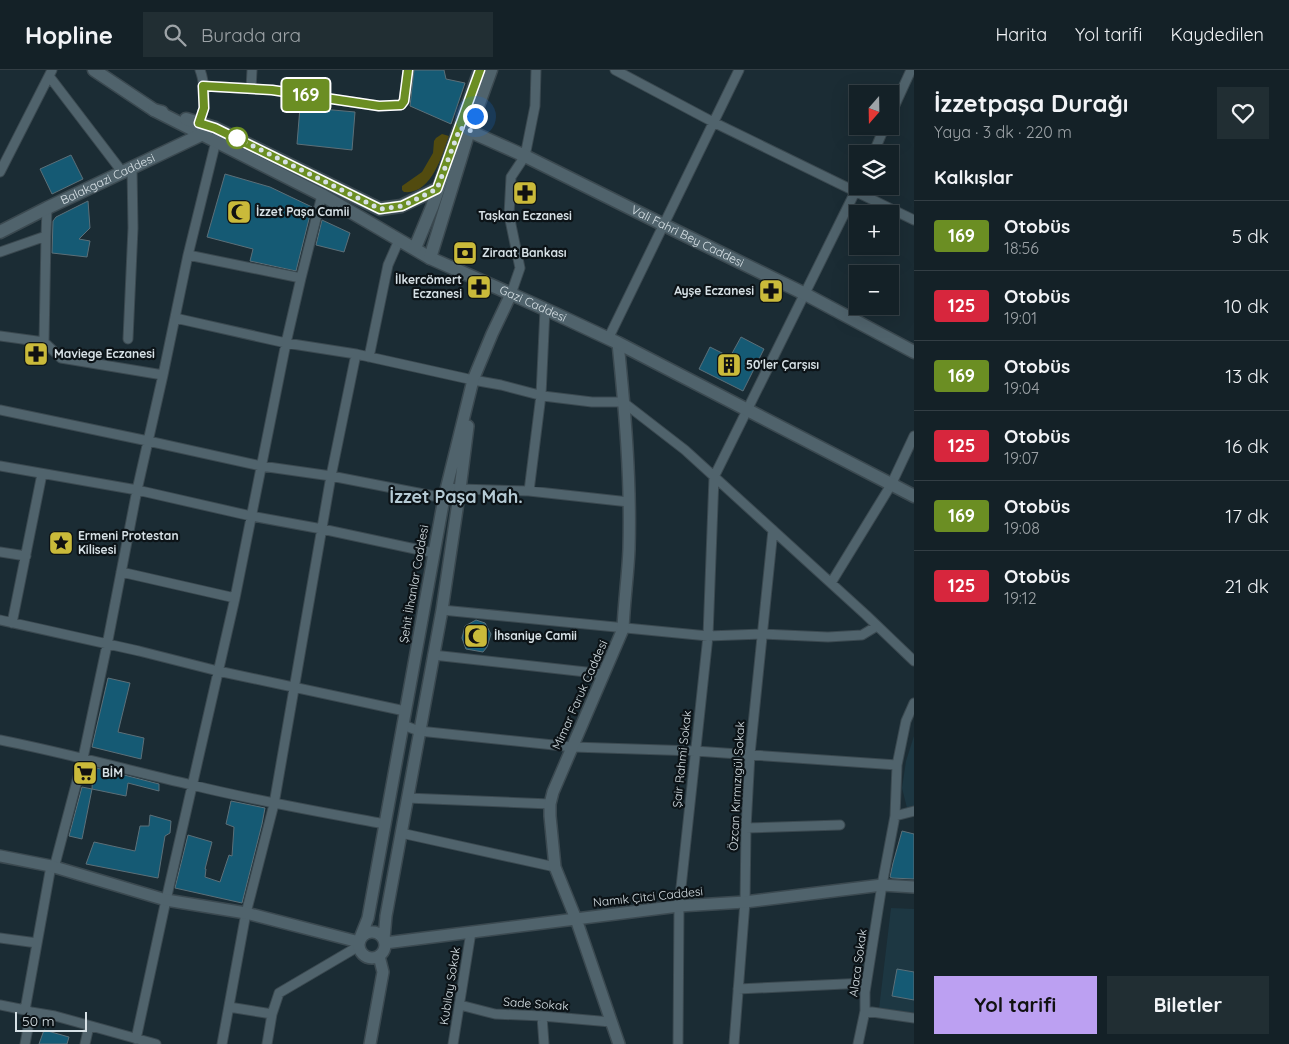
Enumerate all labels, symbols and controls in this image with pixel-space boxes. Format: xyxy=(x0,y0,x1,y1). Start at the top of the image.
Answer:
search box xyxy=(143,12,493,57)
text: Hopline xyxy=(25,20,113,50)
icon: search xyxy=(161,21,189,49)
text: Burada ara xyxy=(201,23,301,47)
text: Harita xyxy=(995,23,1047,46)
text: Yol tarifi xyxy=(1075,23,1142,46)
text: Kaydedilen xyxy=(1170,23,1264,46)
line badge: 169 xyxy=(277,79,335,111)
text: 169 xyxy=(292,83,320,106)
north arrow xyxy=(849,85,899,135)
map controls xyxy=(849,85,899,315)
button: heart xyxy=(1217,87,1269,139)
text: İzzetpaşa Durağı xyxy=(934,88,1129,118)
your location xyxy=(463,104,488,129)
text: Yaya · 3 dk · 220 m xyxy=(934,122,1072,142)
unlabelled marker xyxy=(226,127,248,149)
button: layers xyxy=(849,145,899,195)
street label: Balakgazi Caddesi xyxy=(58,150,157,207)
text: Kalkışlar xyxy=(934,165,1013,189)
pharmacy icon: Taşkan Eczanesi xyxy=(512,180,538,206)
mosque icon: İzzet Paşa Camii xyxy=(226,199,252,225)
street label: Vali Fahri Bey Caddesi xyxy=(629,202,747,270)
place label: İzzet Paşa Camii xyxy=(256,204,349,219)
button: + xyxy=(849,205,899,255)
place label: Taşkan Eczanesi xyxy=(478,208,572,223)
text: Otobüs xyxy=(1004,214,1070,238)
text: 169 xyxy=(948,224,975,247)
text: 5 dk xyxy=(1232,224,1269,248)
text: 18:56 xyxy=(1004,238,1039,258)
bank icon: Ziraat Bankası xyxy=(452,240,478,266)
place label: Ziraat Bankası xyxy=(482,245,567,260)
button: − xyxy=(849,265,899,315)
place label: İlkercömert Eczanesi xyxy=(395,272,462,301)
pharmacy icon: İlkercömert Eczanesi xyxy=(466,274,492,300)
pharmacy icon: Ayşe Eczanesi xyxy=(758,278,784,304)
street label: Gazi Caddesi xyxy=(497,282,569,325)
place label: Ayşe Eczanesi xyxy=(674,283,754,298)
text: Otobüs xyxy=(1004,284,1070,308)
text: 125 xyxy=(948,294,975,317)
text: 10 dk xyxy=(1224,294,1269,318)
text: 19:01 xyxy=(1004,308,1037,328)
pharmacy icon: Maviege Eczanesi xyxy=(23,341,49,367)
place label: Maviege Eczanesi xyxy=(54,346,155,361)
building icon: 50'ler Çarşısı xyxy=(716,352,742,378)
text: Otobüs xyxy=(1004,354,1070,378)
place label: 50'ler Çarşısı xyxy=(746,357,819,372)
text: 169 xyxy=(948,364,975,387)
text: 13 dk xyxy=(1225,364,1269,388)
text: 19:04 xyxy=(1004,378,1040,398)
text: Otobüs xyxy=(1004,424,1070,448)
text: 125 xyxy=(948,434,975,457)
text: 16 dk xyxy=(1225,434,1269,458)
text: 19:07 xyxy=(1004,448,1039,468)
district label: İzzet Paşa Mah. xyxy=(389,485,523,508)
text: Otobüs xyxy=(1004,494,1070,518)
text: 169 xyxy=(948,504,975,527)
text: 17 dk xyxy=(1225,504,1269,528)
text: 19:08 xyxy=(1004,518,1040,538)
street label: Şehit İlhanlar Caddesi xyxy=(396,524,431,644)
place label: Ermeni Protestan Kilisesi xyxy=(78,528,179,557)
place icon: Ermeni Protestan Kilisesi xyxy=(48,530,74,556)
text: Otobüs xyxy=(1004,564,1070,588)
text: 125 xyxy=(948,574,975,597)
text: 21 dk xyxy=(1225,574,1269,598)
text: 19:12 xyxy=(1004,588,1037,608)
mosque icon: İhsaniye Camii xyxy=(463,623,489,649)
place label: İhsaniye Camii xyxy=(494,628,577,643)
street label: Mimar Faruk Caddesi xyxy=(549,638,610,752)
street label: Şair Rahmi Sokak xyxy=(669,710,694,808)
street label: Özcan Kırmızıgül Sokak xyxy=(726,721,747,851)
supermarket icon: BİM xyxy=(72,760,98,786)
place label: BİM xyxy=(102,765,123,780)
street label: Namık Çitci Caddesi xyxy=(592,883,704,910)
street label: Alaca Sokak xyxy=(845,928,870,998)
street label: Kubilay Sokak xyxy=(436,946,463,1026)
button: Yol tarifi xyxy=(934,976,1097,1034)
button: Biletler xyxy=(1107,976,1269,1034)
street label: Sade Sokak xyxy=(503,994,569,1013)
scale bar xyxy=(15,1009,88,1032)
text: 50 m xyxy=(22,1012,55,1030)

